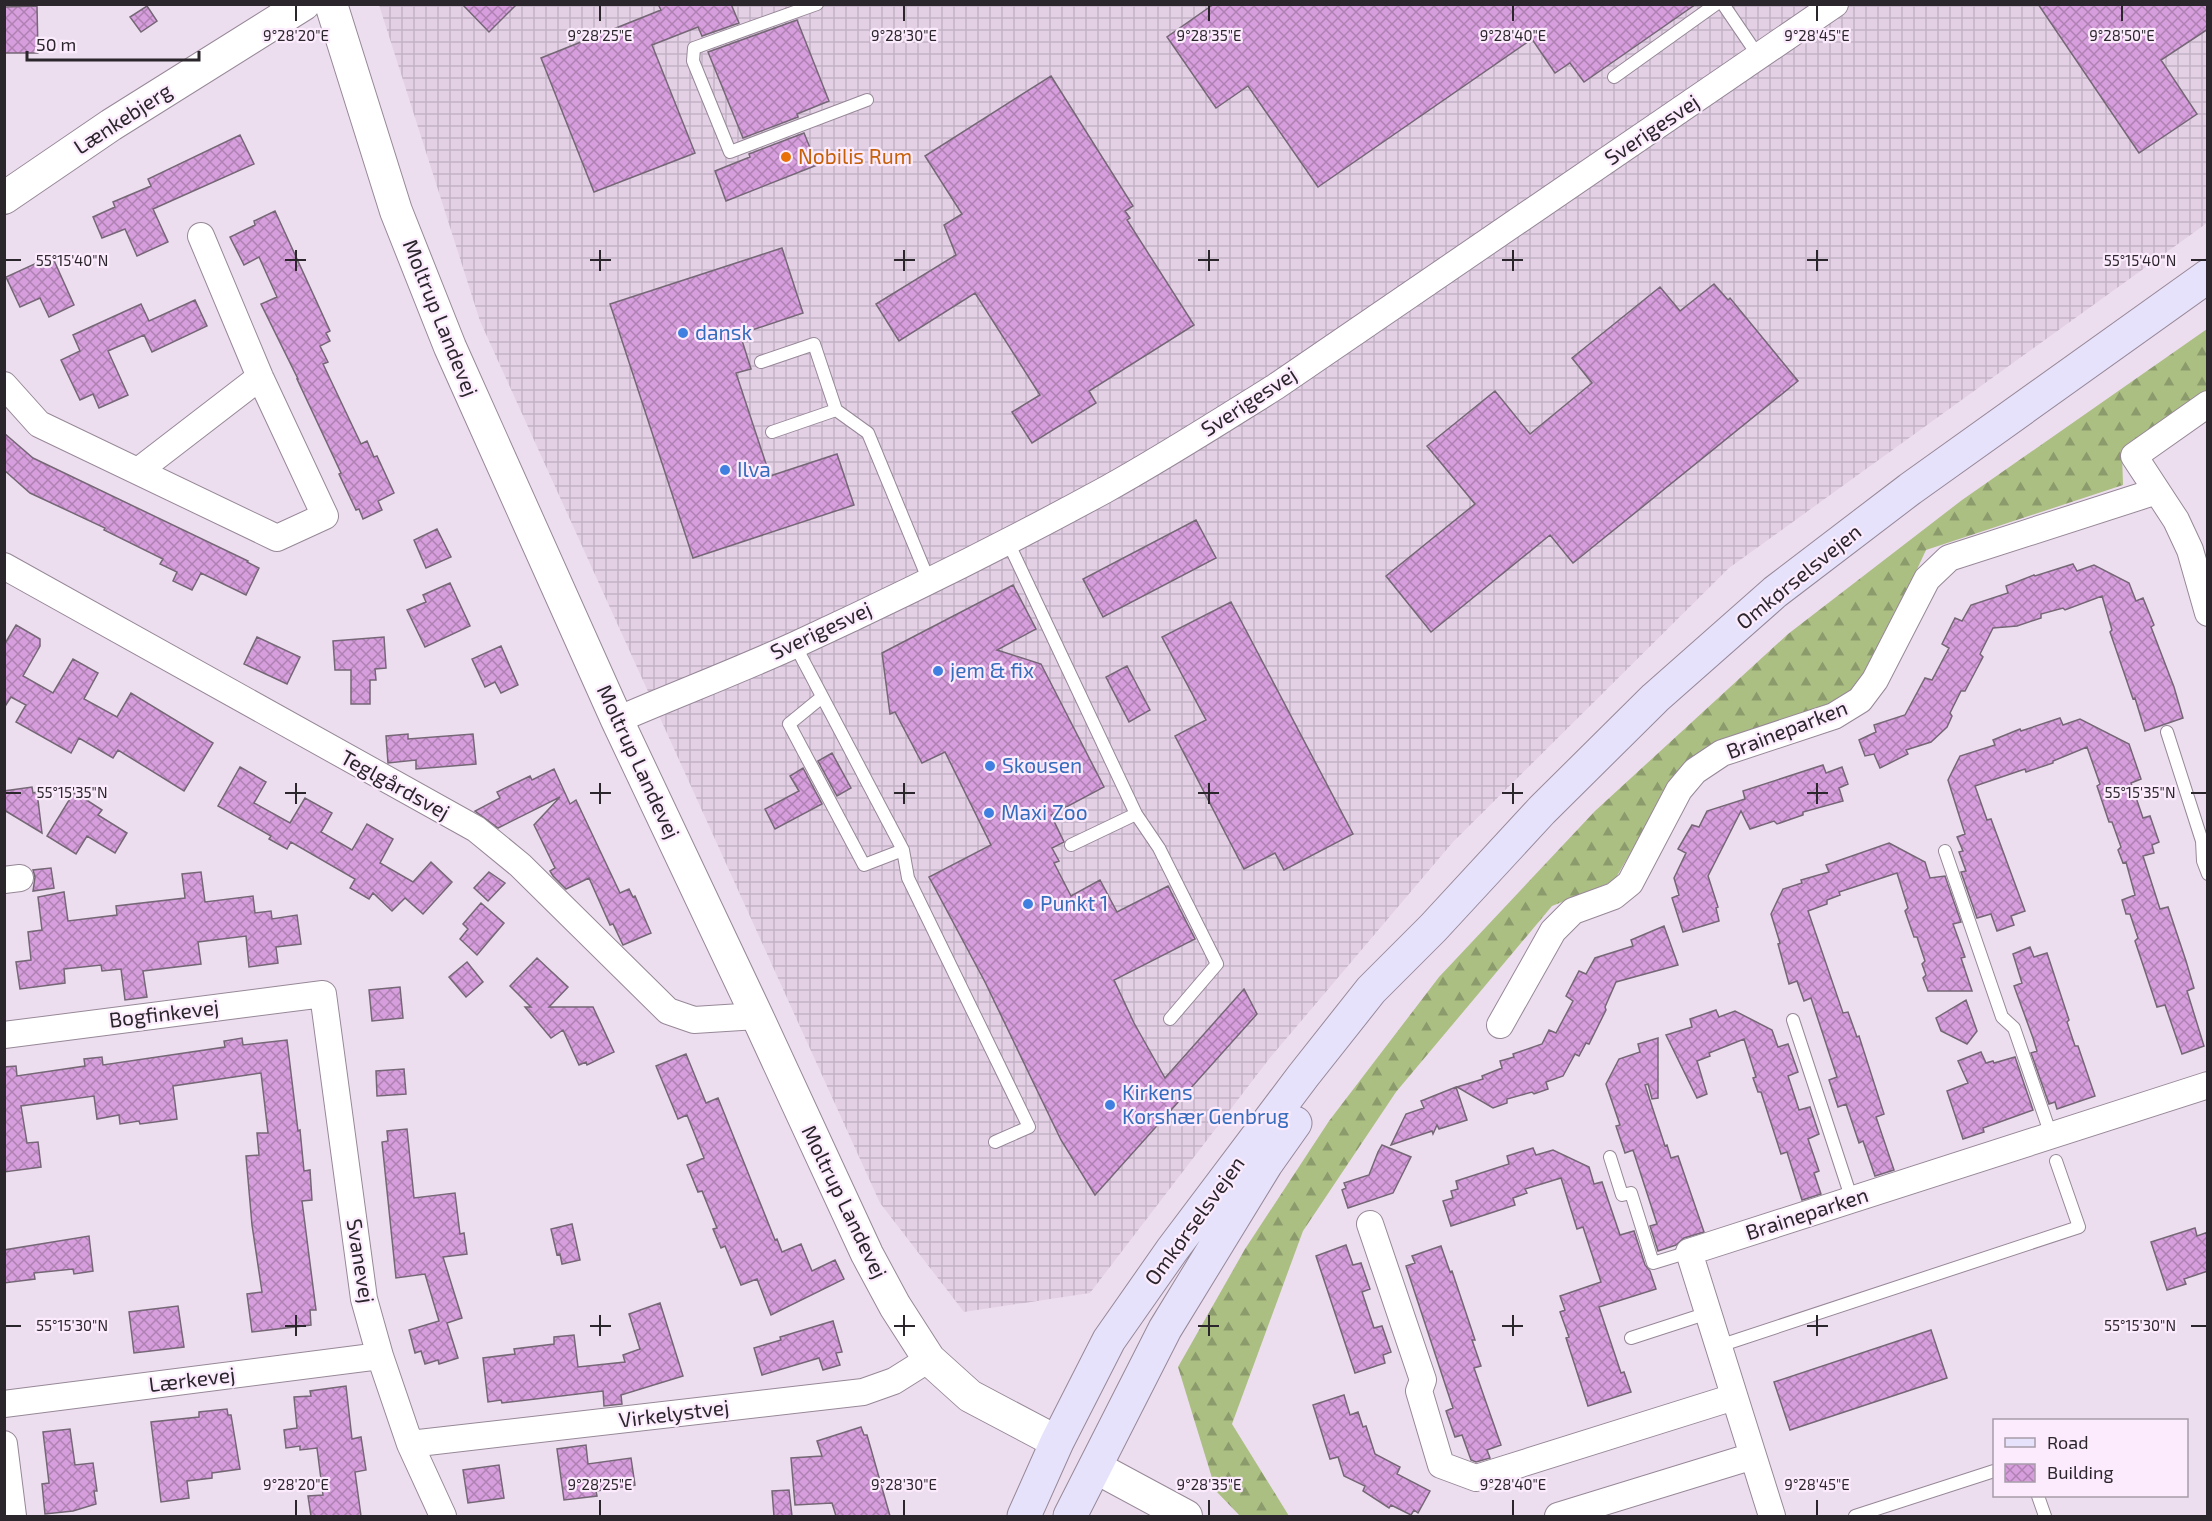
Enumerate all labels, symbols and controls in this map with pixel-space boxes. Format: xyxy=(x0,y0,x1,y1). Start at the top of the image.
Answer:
scale bar xyxy=(27,24,200,62)
text: 9°28'20"E xyxy=(263,26,329,44)
text: 9°28'25"E xyxy=(568,26,632,44)
text: 9°28'30"E xyxy=(871,26,937,44)
text: 9°28'35"E xyxy=(1177,26,1241,44)
text: 9°28'40"E xyxy=(1480,26,1546,44)
text: 9°28'45"E xyxy=(1784,26,1850,44)
text: 9°28'50"E xyxy=(2089,26,2155,44)
text: 50 m xyxy=(36,33,76,55)
street label: Lænkebjerg xyxy=(69,77,177,159)
street label: Sverigesvej xyxy=(1599,88,1704,170)
place label: Nobilis Rum xyxy=(798,143,912,168)
marker: Nobilis Rum xyxy=(779,150,793,164)
street label: Moltrup Landevej xyxy=(398,235,484,400)
text: 55°15'40"N xyxy=(36,251,108,269)
text: 55°15'40"N xyxy=(2104,251,2176,269)
place label: dansk xyxy=(695,319,752,344)
marker: dansk xyxy=(676,326,690,340)
street label: Sverigesvej xyxy=(1196,361,1301,442)
place label: Ilva xyxy=(737,456,771,481)
marker: Ilva xyxy=(718,463,732,477)
street label: Omkørselsvejen xyxy=(1731,518,1866,635)
street label: Sverigesvej xyxy=(766,595,875,665)
place label: jem & fix xyxy=(950,657,1034,683)
marker: jem & fix xyxy=(931,664,945,678)
street label: Moltrup Landevej xyxy=(592,680,686,843)
street label: Braineparken xyxy=(1722,694,1851,763)
street label: Teglgårdsvej xyxy=(336,744,455,825)
place label: Skousen xyxy=(1002,752,1082,777)
marker: Skousen xyxy=(983,759,997,773)
text: 55°15'35"N xyxy=(37,783,107,801)
text: 55°15'35"N xyxy=(2105,783,2175,801)
place label: Maxi Zoo xyxy=(1001,799,1088,824)
marker: Maxi Zoo xyxy=(982,806,996,820)
place label: Punkt 1 xyxy=(1040,890,1108,915)
marker: Punkt 1 xyxy=(1021,897,1035,911)
street label: Bogfinkevej xyxy=(107,993,220,1033)
place label: Kirkens Korshær Genbrug xyxy=(1122,1079,1289,1128)
marker: Kirkens Korshær Genbrug xyxy=(1103,1098,1117,1112)
street label: Moltrup Landevej xyxy=(797,1121,893,1282)
street label: Omkørselsvejen xyxy=(1139,1151,1250,1290)
street label: Braineparken xyxy=(1742,1181,1871,1244)
street label: Svanevej xyxy=(341,1217,380,1305)
text: 55°15'30"N xyxy=(36,1316,108,1334)
text: 55°15'30"N xyxy=(2104,1316,2176,1334)
street label: Lærkevej xyxy=(147,1361,236,1397)
street label: Virkelystvej xyxy=(617,1393,731,1433)
legend xyxy=(1993,1419,2188,1497)
text: Road xyxy=(2047,1431,2088,1453)
text: Building xyxy=(2047,1461,2114,1483)
text: 9°28'20"E xyxy=(263,1475,329,1493)
text: 9°28'25"E xyxy=(568,1475,632,1493)
text: 9°28'30"E xyxy=(871,1475,937,1493)
text: 9°28'35"E xyxy=(1177,1475,1241,1493)
text: 9°28'40"E xyxy=(1480,1475,1546,1493)
text: 9°28'45"E xyxy=(1784,1475,1850,1493)

